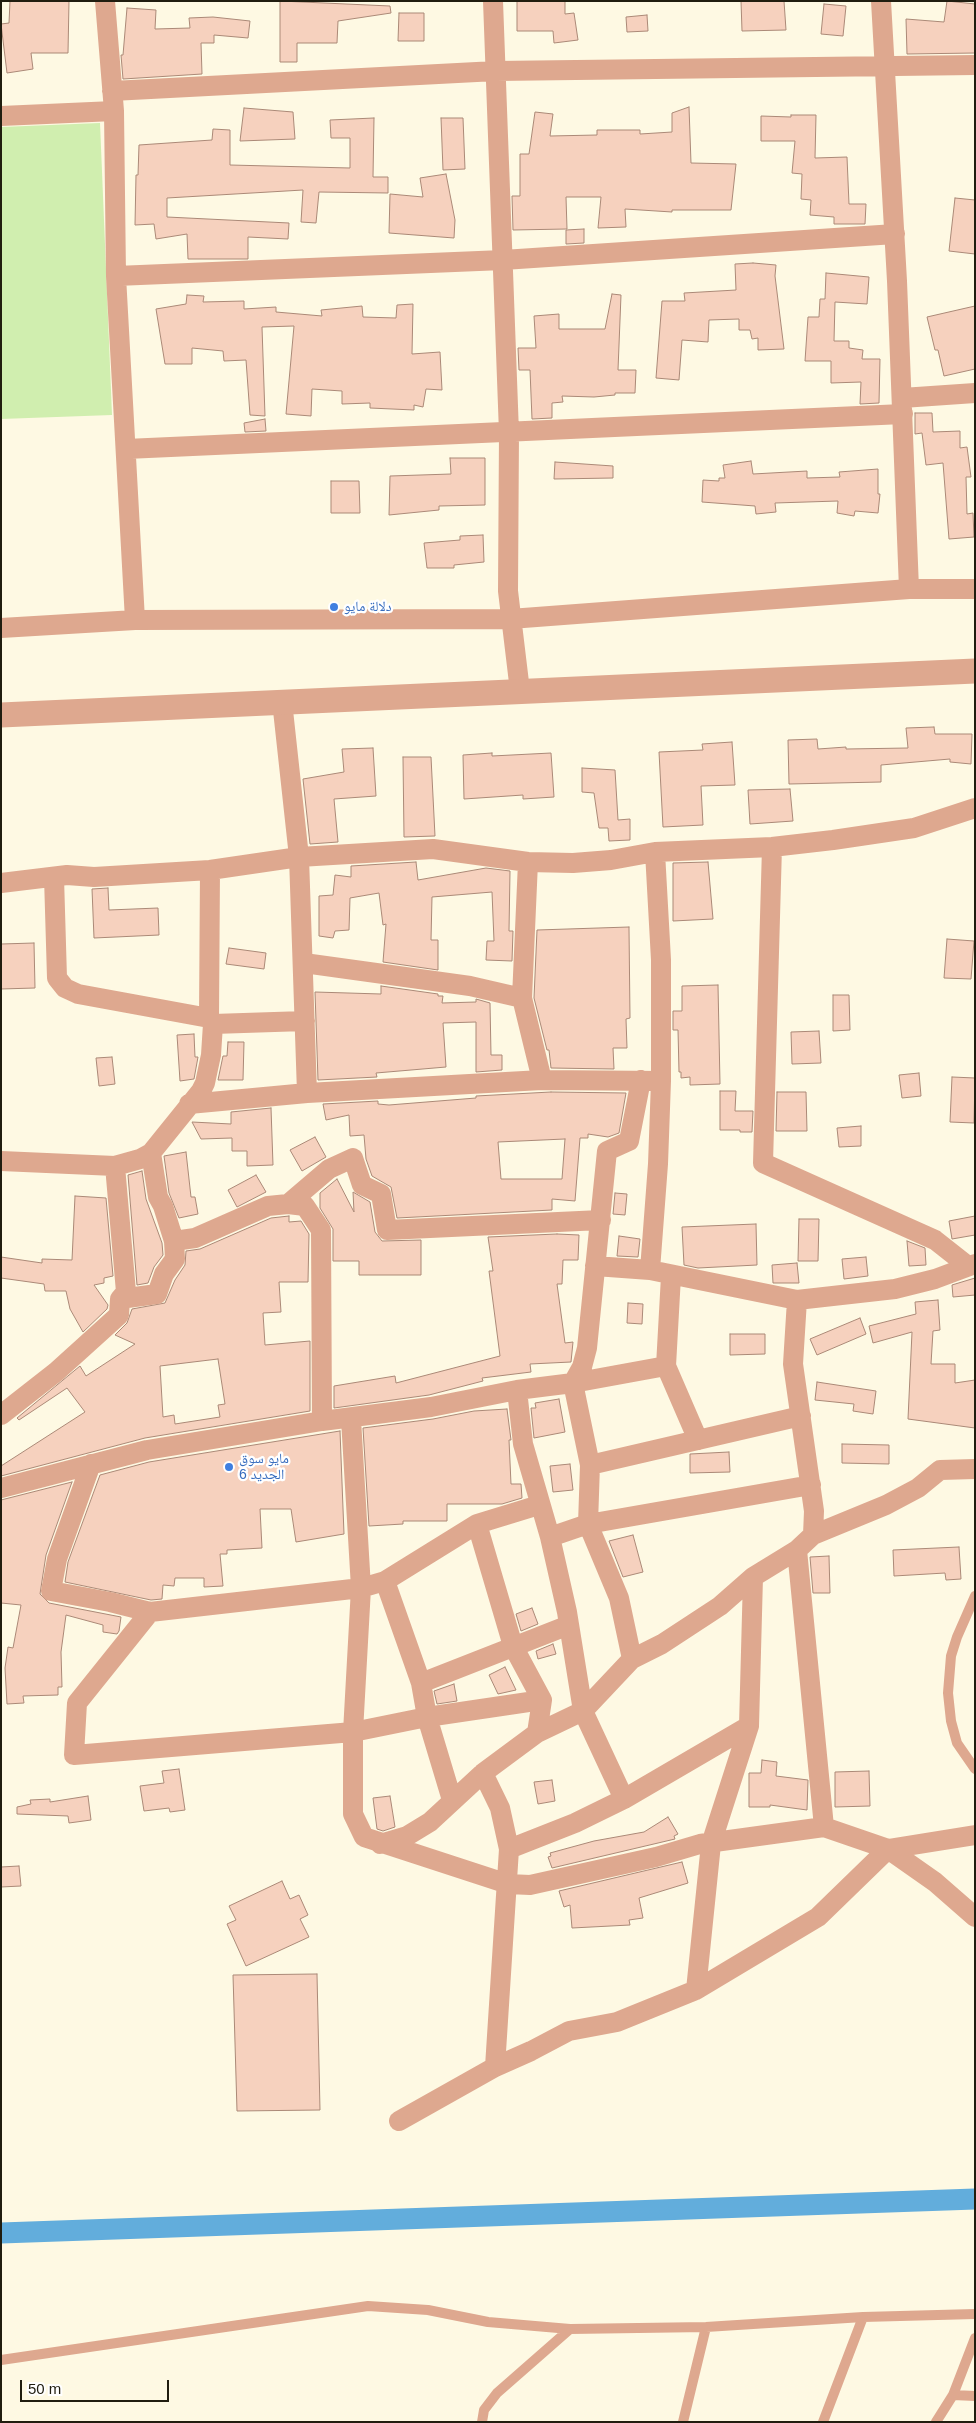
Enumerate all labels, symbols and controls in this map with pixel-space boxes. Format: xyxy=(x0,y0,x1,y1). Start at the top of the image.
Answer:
place label: دلالة مايو xyxy=(344,599,392,615)
marker: دلالة مايو xyxy=(328,601,340,613)
place label: مايو سوق 6 الجديد xyxy=(239,1451,289,1484)
marker: مايو سوق 6 الجديد xyxy=(223,1461,235,1473)
scale bar xyxy=(22,2370,171,2402)
text: 50 m xyxy=(28,2380,61,2397)

